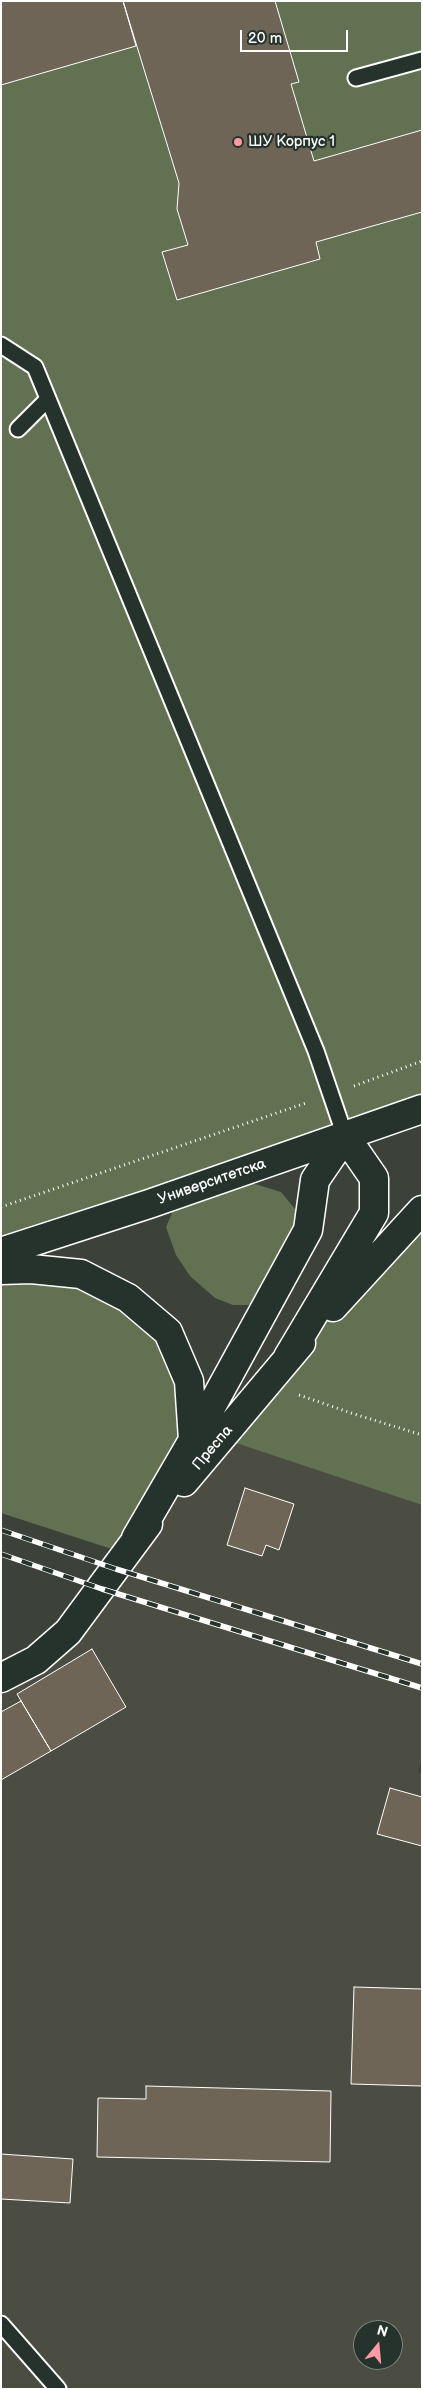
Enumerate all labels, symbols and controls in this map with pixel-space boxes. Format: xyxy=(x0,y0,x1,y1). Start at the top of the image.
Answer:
scale bar xyxy=(243,20,350,52)
text: 20 m xyxy=(248,29,282,48)
place label: ШУ Корпус 1 xyxy=(248,133,335,151)
marker: ШУ Корпус 1 xyxy=(232,136,244,148)
street label: Университетска xyxy=(156,1155,268,1209)
street label: Преспа xyxy=(189,1422,237,1474)
north arrow xyxy=(353,2320,403,2370)
text: N xyxy=(375,2321,390,2341)

